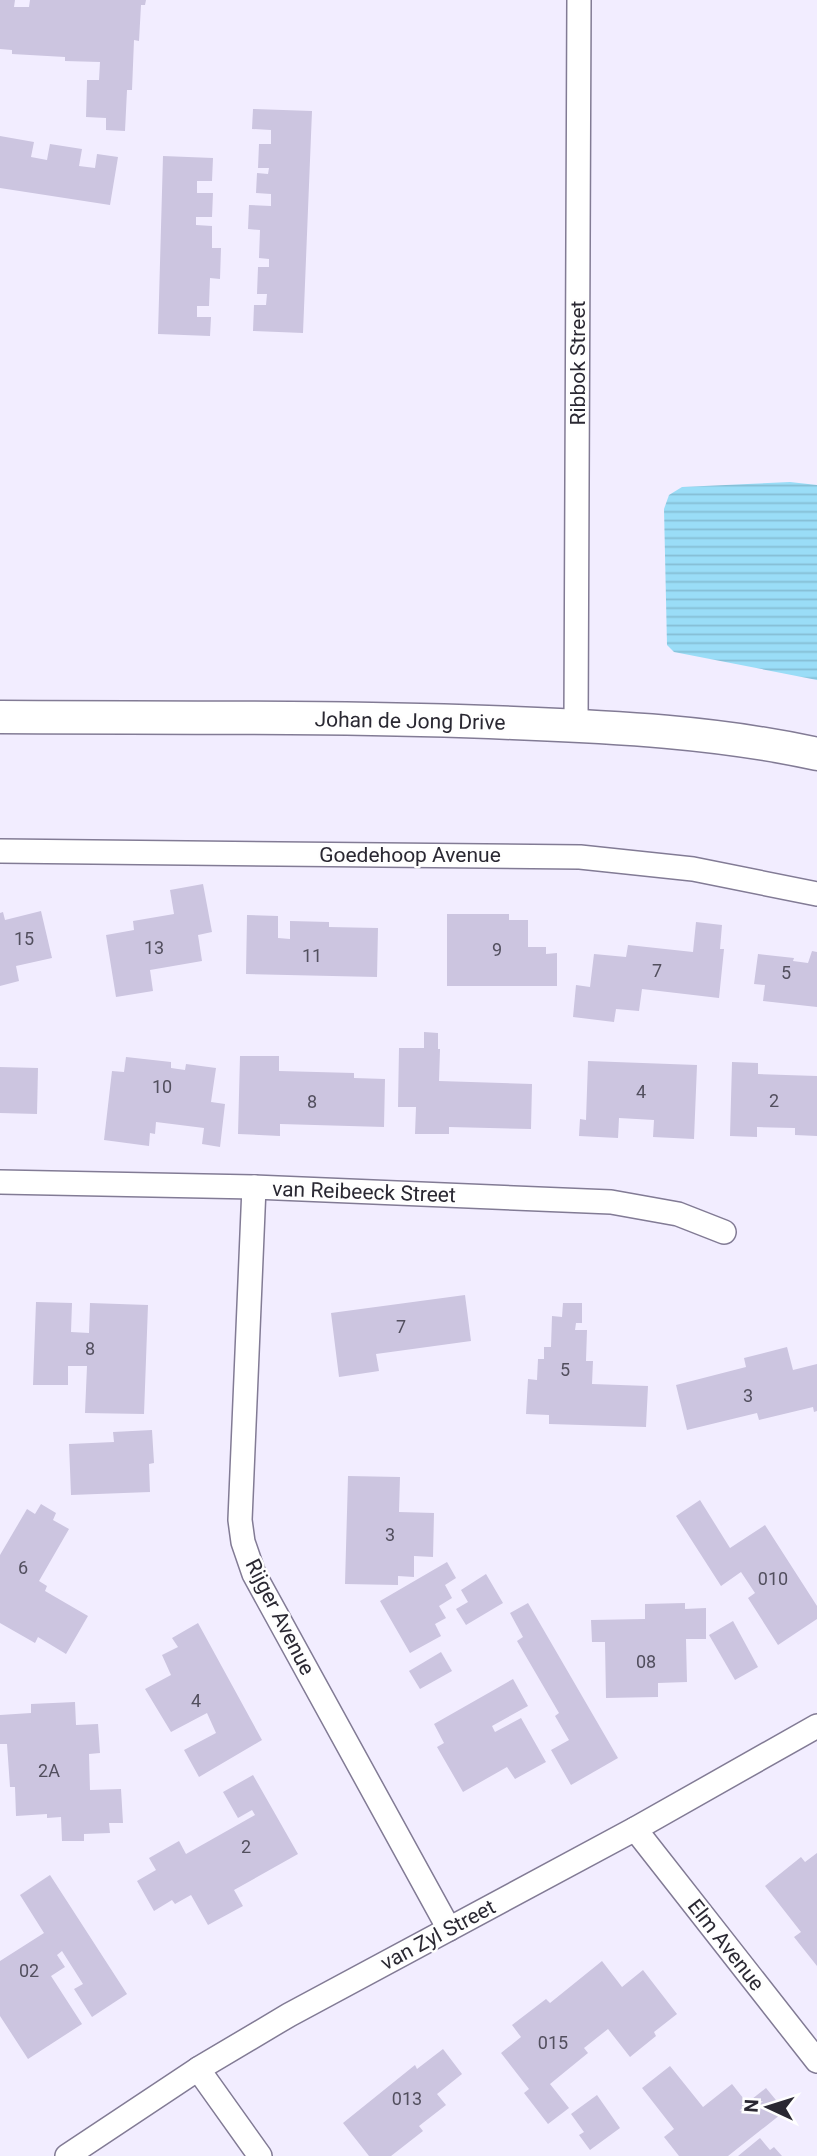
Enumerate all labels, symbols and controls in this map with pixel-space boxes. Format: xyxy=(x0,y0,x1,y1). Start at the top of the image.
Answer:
street label: Ribbok Street xyxy=(566,300,590,425)
street label: Johan de Jong Drive xyxy=(314,707,506,735)
street label: Goedehoop Avenue xyxy=(319,843,501,867)
house number: 15 xyxy=(14,928,34,949)
house number: 13 xyxy=(144,937,164,958)
house number: 9 xyxy=(492,939,502,960)
house number: 11 xyxy=(302,945,322,966)
house number: 7 xyxy=(652,960,662,981)
house number: 5 xyxy=(781,962,791,983)
house number: 10 xyxy=(152,1076,172,1097)
house number: 4 xyxy=(636,1081,646,1102)
house number: 2 xyxy=(769,1090,779,1111)
house number: 8 xyxy=(307,1091,317,1112)
street label: van Reibeeck Street xyxy=(272,1177,456,1207)
house number: 7 xyxy=(396,1316,406,1337)
house number: 8 xyxy=(85,1338,95,1359)
house number: 5 xyxy=(560,1359,570,1380)
house number: 3 xyxy=(743,1385,753,1406)
house number: 3 xyxy=(385,1524,395,1545)
street label: Rijger Avenue xyxy=(240,1555,320,1679)
house number: 6 xyxy=(18,1557,28,1578)
house number: 010 xyxy=(758,1568,788,1589)
house number: 08 xyxy=(636,1651,656,1672)
house number: 4 xyxy=(191,1690,201,1711)
house number: 2A xyxy=(38,1760,60,1781)
house number: 2 xyxy=(241,1836,251,1857)
street label: van Zyl Street xyxy=(377,1895,499,1975)
street label: Elm Avenue xyxy=(683,1895,769,1995)
house number: 02 xyxy=(19,1960,39,1981)
house number: 015 xyxy=(538,2032,568,2053)
north arrow xyxy=(733,2072,803,2142)
house number: 013 xyxy=(392,2088,422,2109)
text: N xyxy=(740,2098,763,2113)

